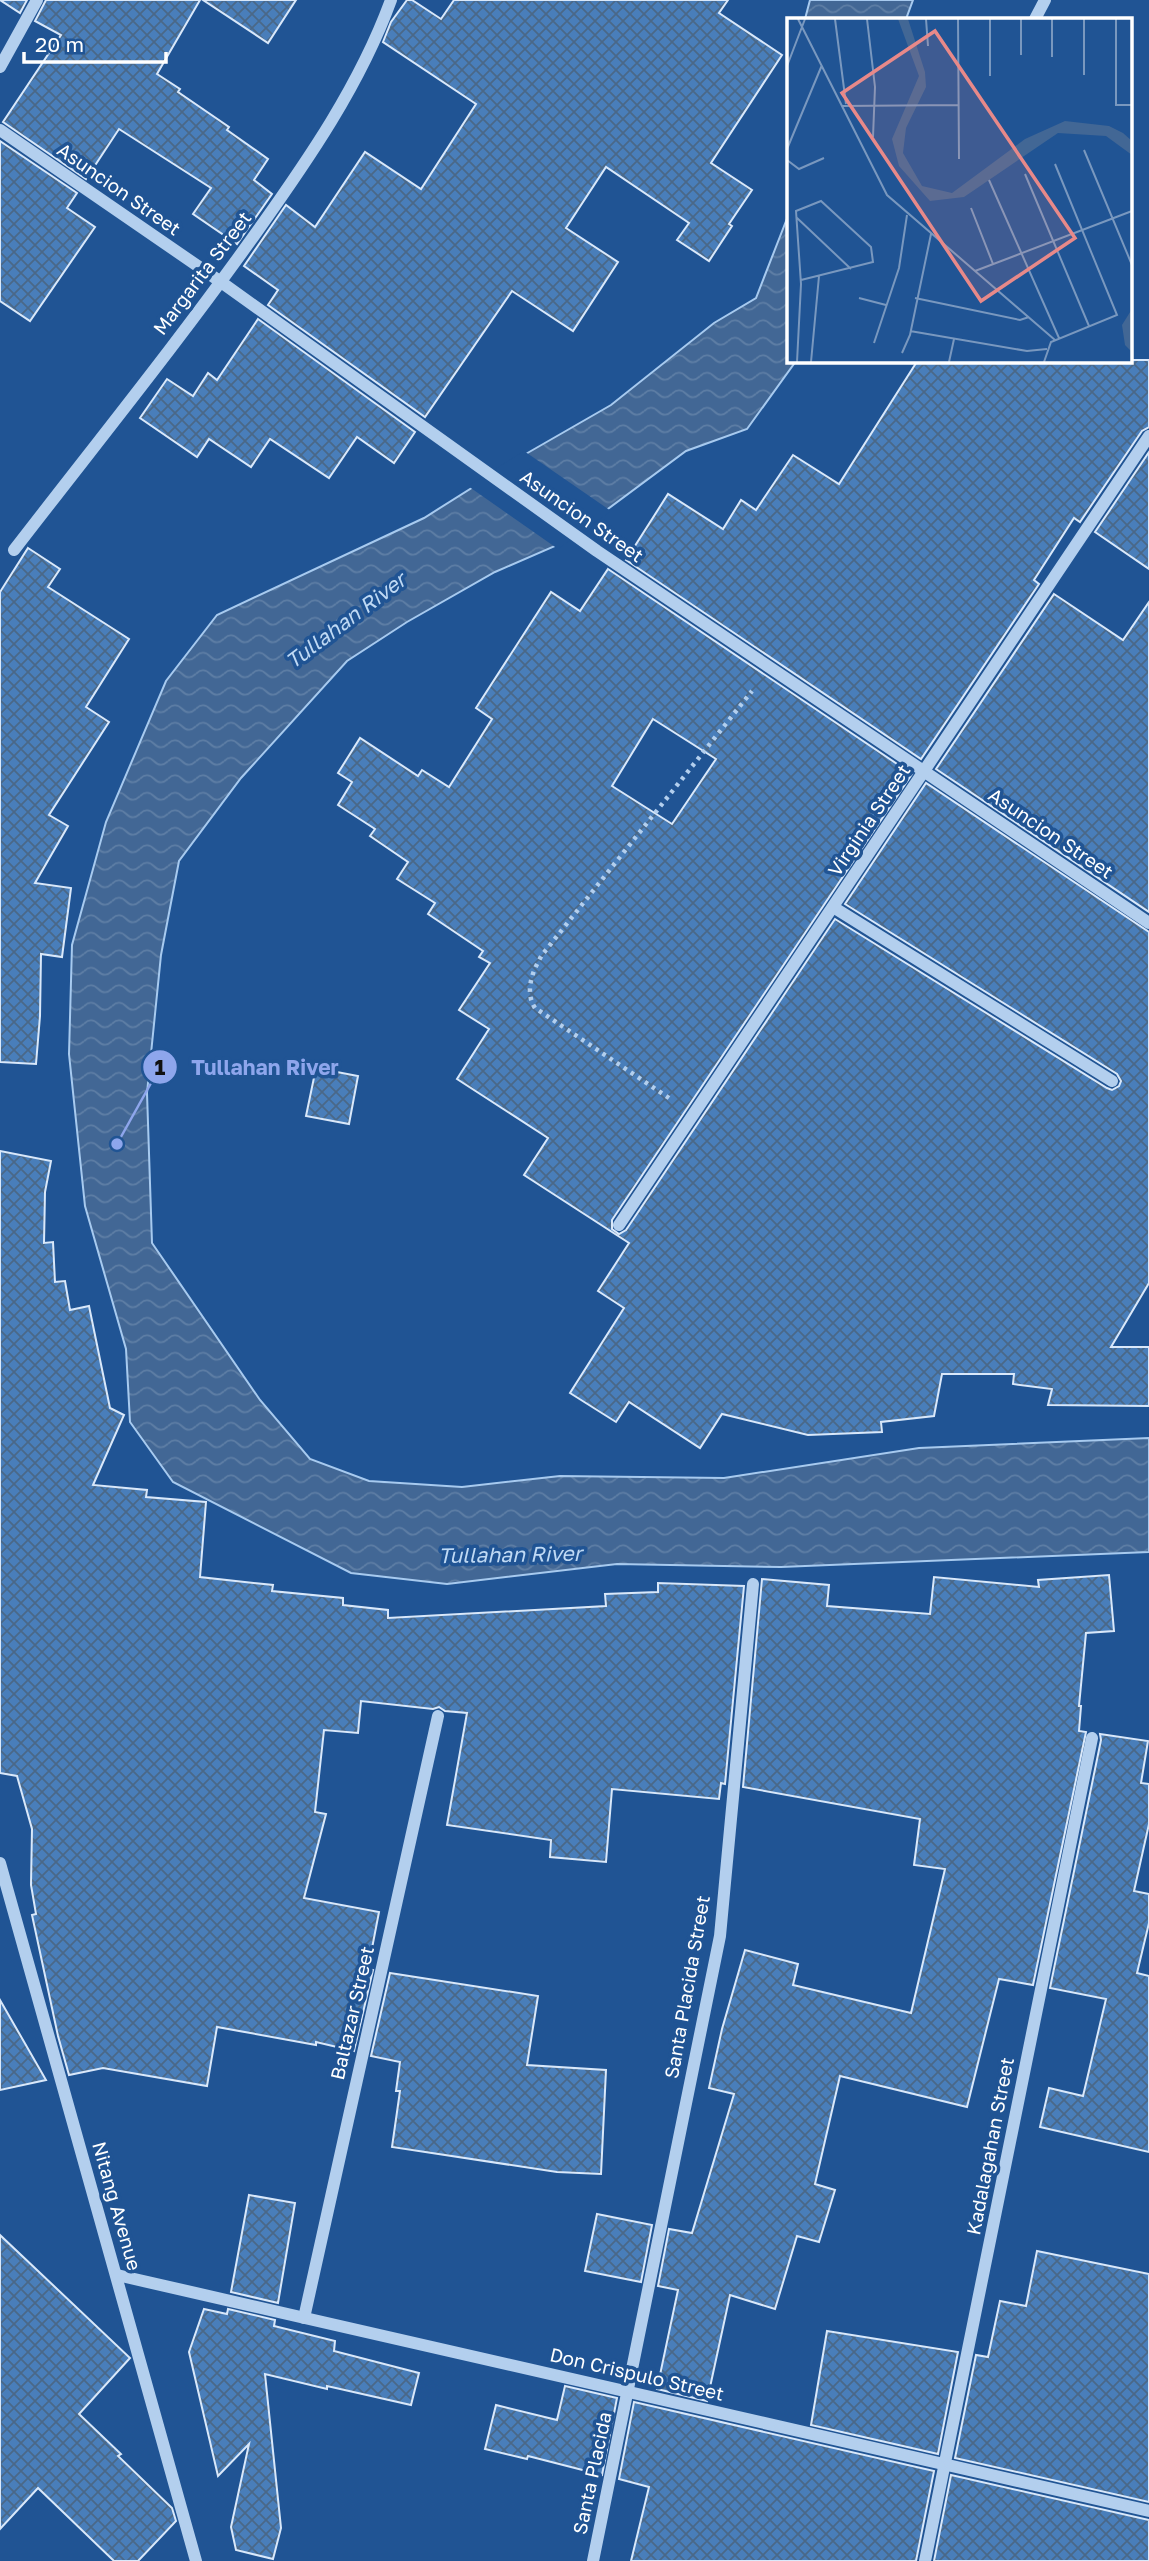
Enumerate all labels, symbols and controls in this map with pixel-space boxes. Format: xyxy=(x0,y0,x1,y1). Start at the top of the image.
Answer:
inset map xyxy=(787,18,1132,362)
scale bar xyxy=(24,21,166,65)
text: 20 m xyxy=(35,31,84,57)
street label: Asuncion Street xyxy=(53,137,185,240)
street label: Margarita Street xyxy=(148,206,255,339)
street label: Asuncion Street xyxy=(516,464,648,567)
water label: Tullahan River xyxy=(280,565,413,674)
street label: Virginia Street xyxy=(823,759,915,880)
street label: Asuncion Street xyxy=(985,782,1118,883)
callout: Tullahan River xyxy=(142,1046,353,1088)
text: 1 xyxy=(155,1054,166,1080)
text: Tullahan River xyxy=(191,1054,339,1080)
water label: Tullahan River xyxy=(438,1540,585,1568)
street label: Santa Placida Street xyxy=(659,1894,714,2080)
street label: Baltazar Street xyxy=(325,1944,378,2082)
street label: Kadalagahan Street xyxy=(961,2055,1018,2237)
street label: Nitang Avenue xyxy=(88,2139,147,2273)
street label: Don Crispulo Street xyxy=(548,2342,726,2405)
street label: Santa Placida xyxy=(567,2410,616,2536)

